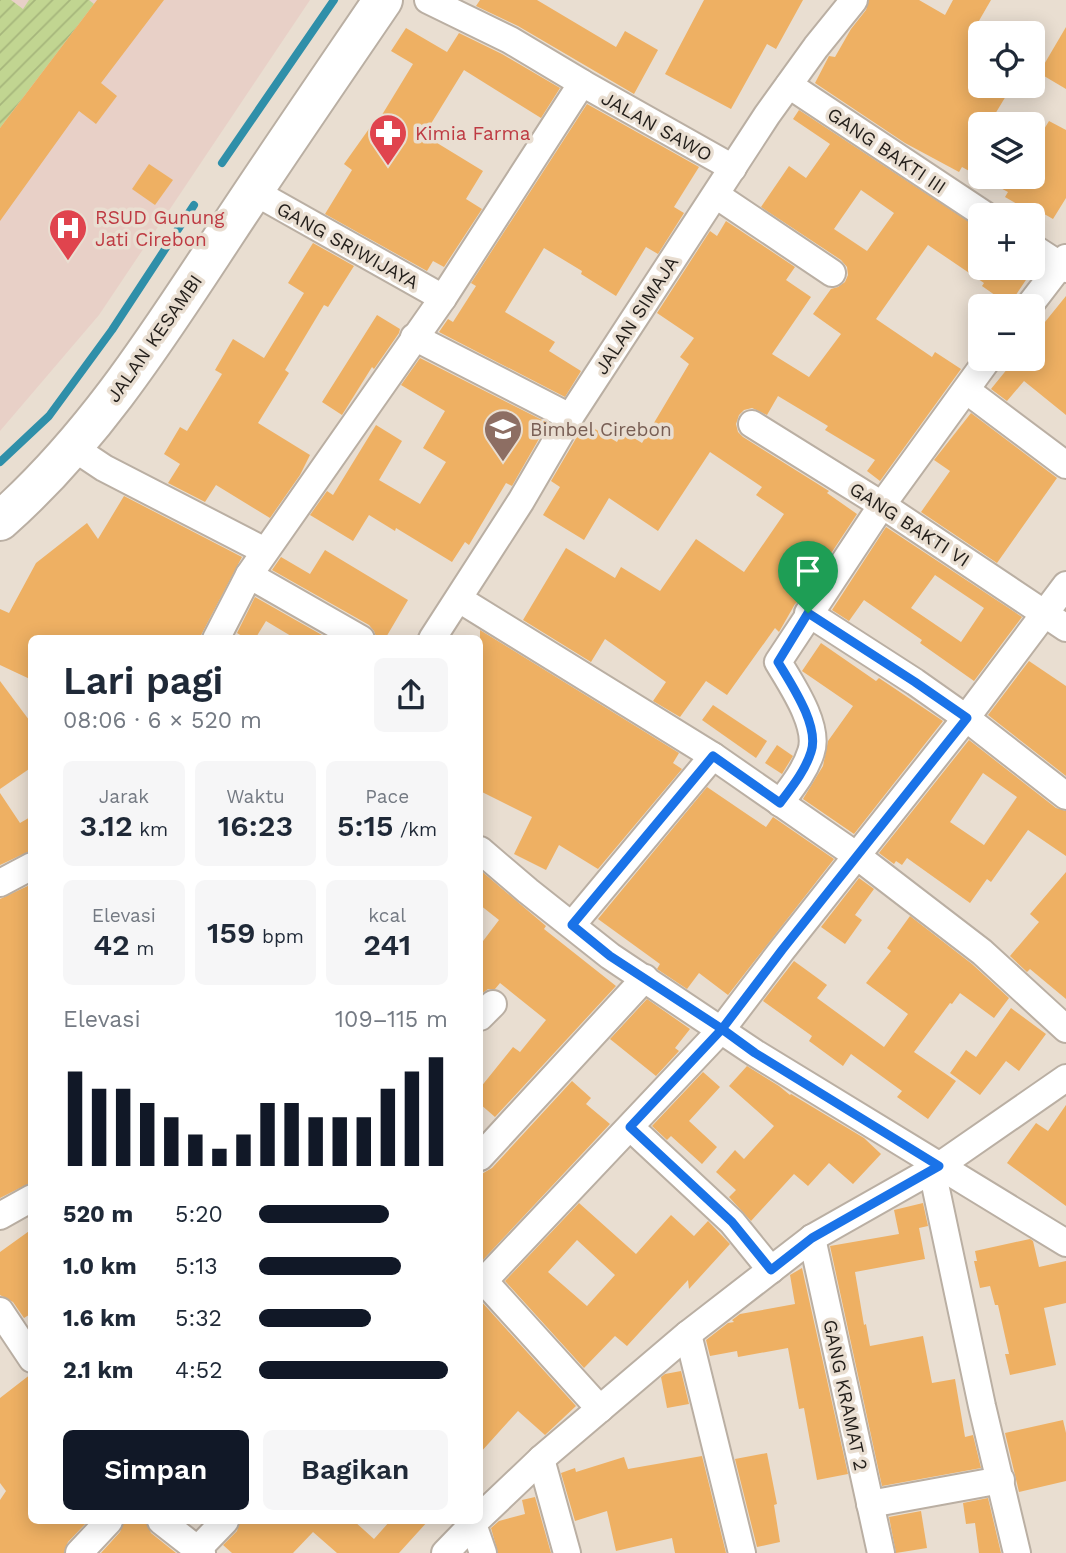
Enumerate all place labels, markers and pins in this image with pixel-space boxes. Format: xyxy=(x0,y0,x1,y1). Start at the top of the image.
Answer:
pharmacy icon: Kimia Farma xyxy=(367,112,409,167)
place label: Kimia Farma xyxy=(415,122,531,145)
place label: RSUD Gunung Jati Cirebon xyxy=(95,206,225,251)
hospital icon: RSUD Gunung Jati Cirebon xyxy=(47,207,89,262)
school or university icon: Bimbel Cirebon xyxy=(482,408,524,463)
place label: Bimbel Cirebon xyxy=(530,418,672,441)
pin xyxy=(778,541,838,613)

